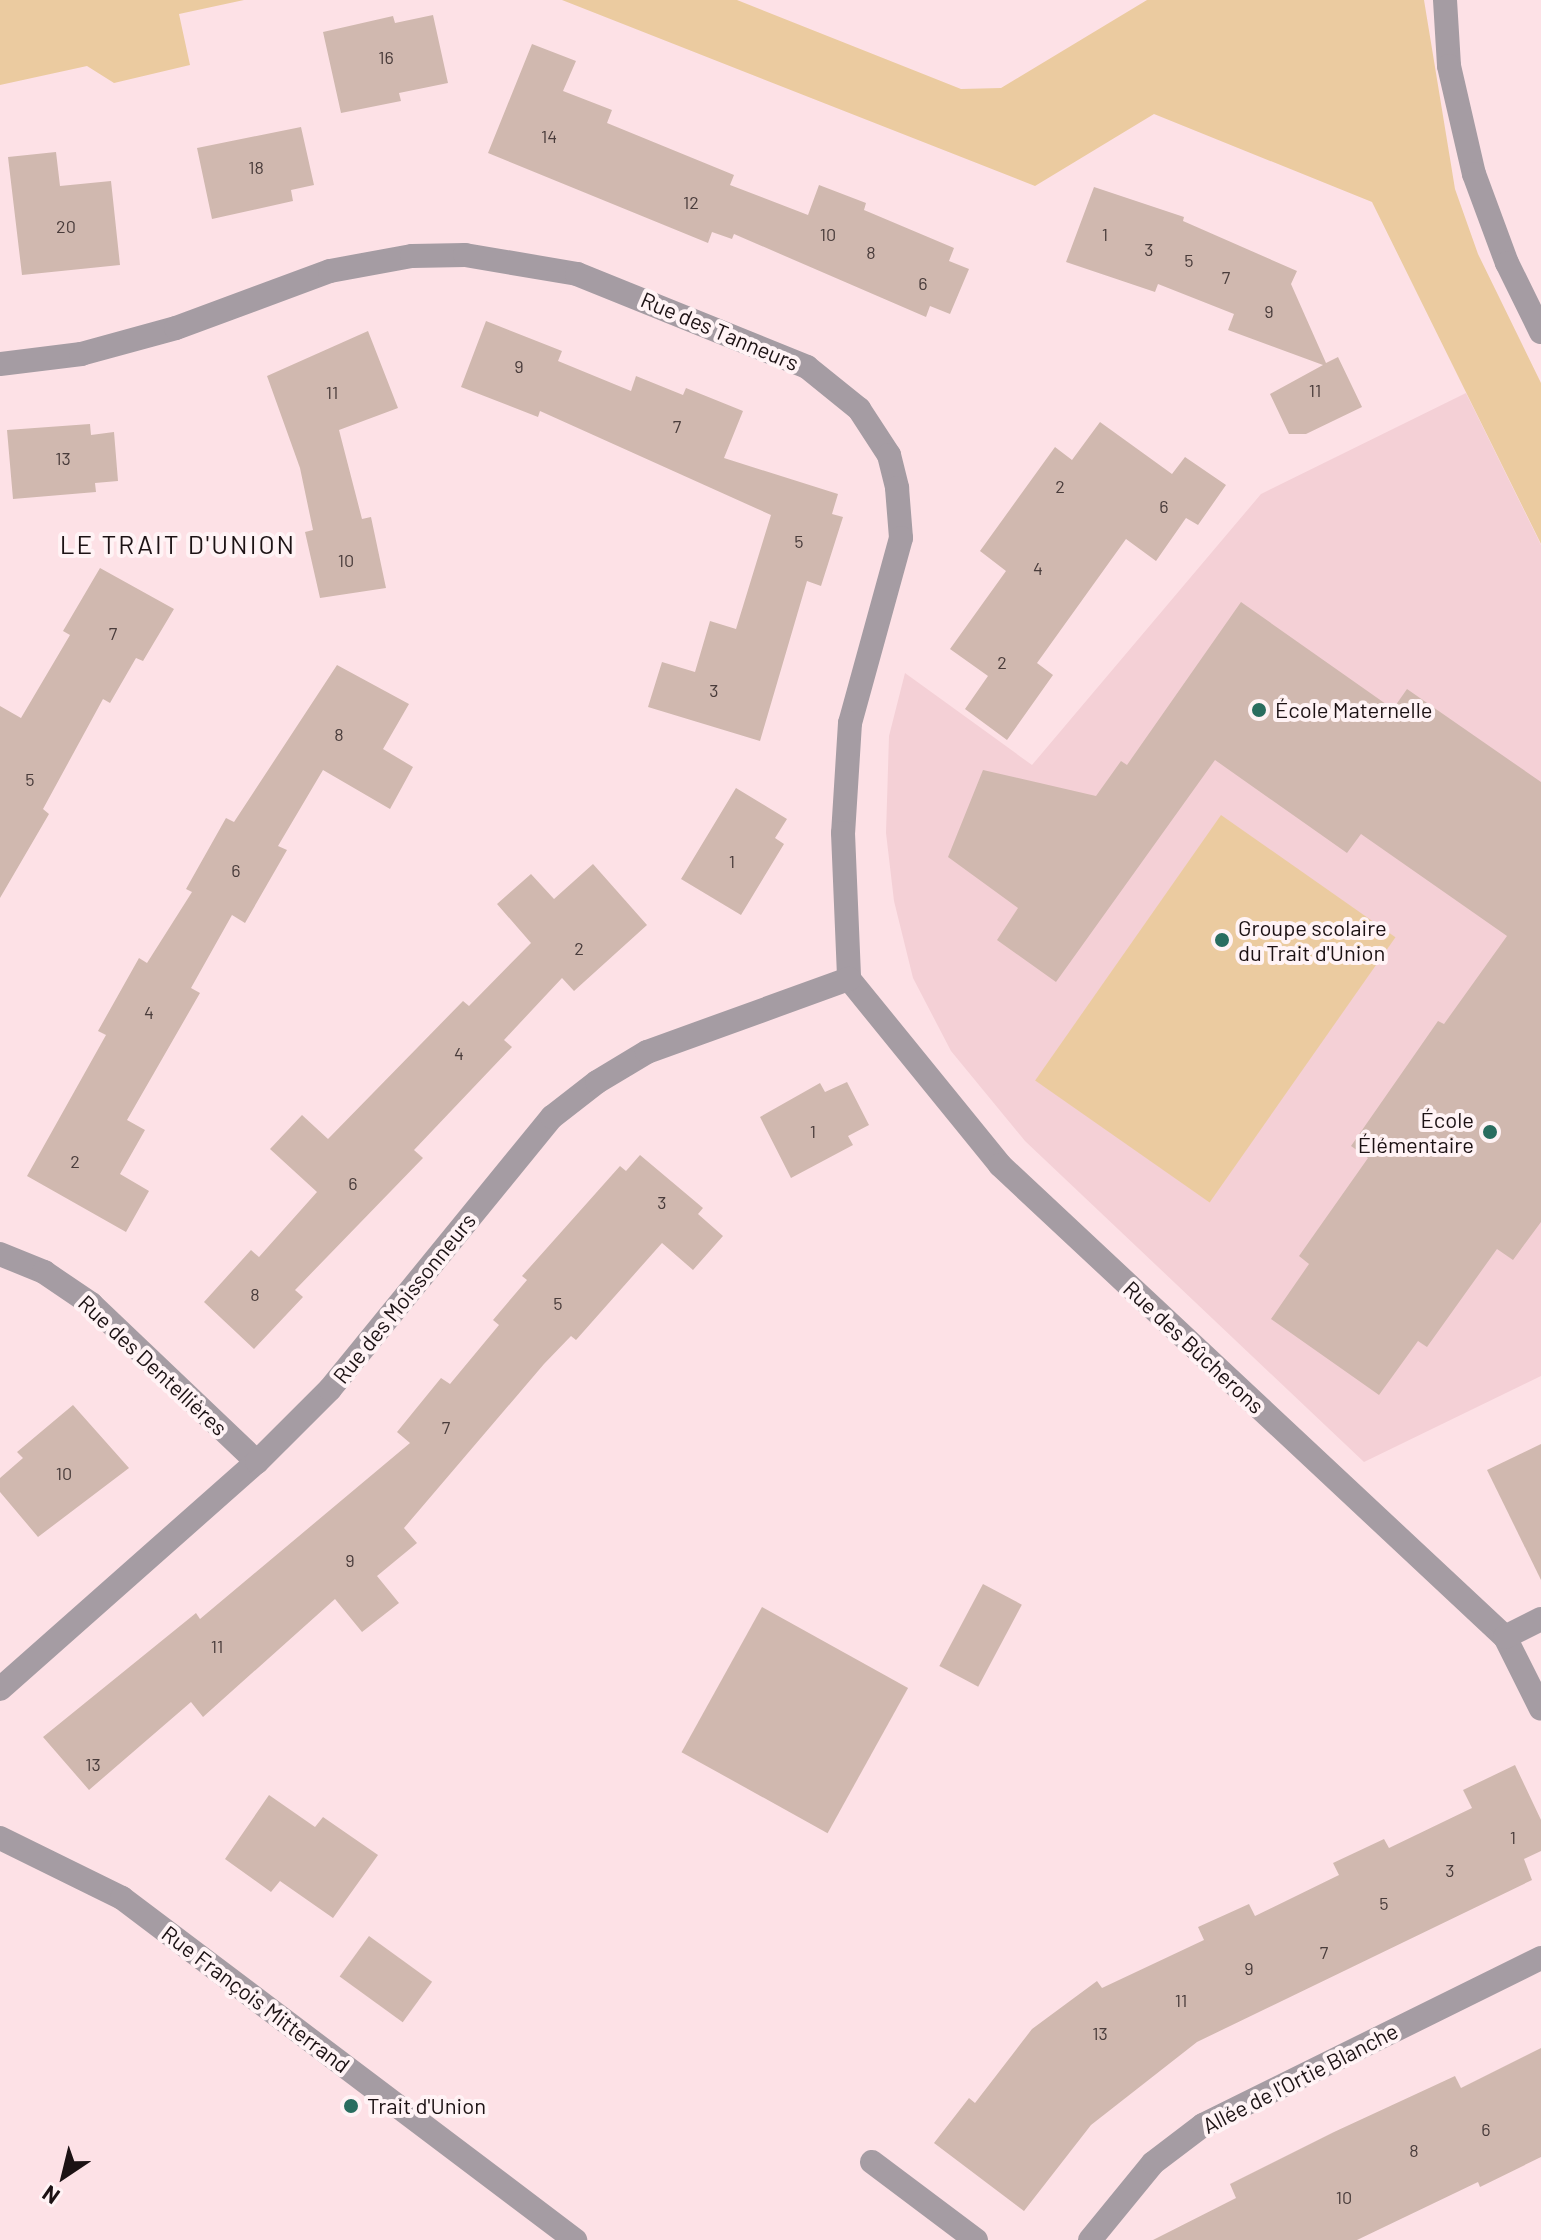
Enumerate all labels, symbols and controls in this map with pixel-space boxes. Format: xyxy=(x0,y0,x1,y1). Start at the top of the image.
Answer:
house number: 16 xyxy=(378,46,394,68)
house number: 14 xyxy=(541,125,557,147)
house number: 18 xyxy=(248,156,264,178)
house number: 12 xyxy=(683,191,699,213)
house number: 20 xyxy=(56,215,76,237)
house number: 10 xyxy=(820,223,836,245)
house number: 1 xyxy=(1102,223,1108,245)
house number: 3 xyxy=(1144,238,1154,260)
house number: 8 xyxy=(866,241,876,263)
house number: 5 xyxy=(1184,249,1194,271)
house number: 7 xyxy=(1222,266,1230,288)
house number: 6 xyxy=(918,272,928,294)
street label: Rue des Tanneurs xyxy=(637,286,803,376)
house number: 9 xyxy=(1264,300,1274,322)
house number: 9 xyxy=(514,355,524,377)
house number: 11 xyxy=(1309,379,1321,401)
house number: 11 xyxy=(326,381,338,403)
house number: 7 xyxy=(673,415,681,437)
house number: 13 xyxy=(55,447,71,469)
house number: 2 xyxy=(1055,475,1065,497)
house number: 6 xyxy=(1159,495,1169,517)
district label: LE TRAIT D'UNION xyxy=(60,528,296,560)
house number: 5 xyxy=(794,530,804,552)
house number: 10 xyxy=(338,549,354,571)
house number: 4 xyxy=(1033,557,1043,579)
house number: 7 xyxy=(109,622,117,644)
house number: 2 xyxy=(997,651,1007,673)
house number: 3 xyxy=(709,679,719,701)
place label: École Maternelle xyxy=(1275,697,1432,723)
marker: École Maternelle xyxy=(1250,701,1268,719)
house number: 8 xyxy=(334,723,344,745)
house number: 5 xyxy=(25,768,35,790)
house number: 1 xyxy=(729,850,735,872)
house number: 6 xyxy=(231,859,241,881)
place label: Groupe scolaire du Trait d'Union xyxy=(1238,914,1387,966)
marker: Groupe scolaire du Trait d'Union xyxy=(1213,931,1231,949)
house number: 2 xyxy=(574,937,584,959)
house number: 4 xyxy=(144,1001,154,1023)
house number: 4 xyxy=(454,1042,464,1064)
place label: École Élémentaire xyxy=(1358,1106,1474,1158)
house number: 1 xyxy=(810,1120,816,1142)
marker: École Élémentaire xyxy=(1481,1123,1499,1141)
house number: 2 xyxy=(70,1150,80,1172)
house number: 6 xyxy=(348,1172,358,1194)
house number: 3 xyxy=(657,1191,667,1213)
street label: Rue des Moissonneurs xyxy=(327,1207,481,1389)
street label: Rue des Bûcherons xyxy=(1118,1275,1270,1419)
house number: 8 xyxy=(250,1283,260,1305)
street label: Rue des Dentellières xyxy=(73,1289,233,1441)
house number: 5 xyxy=(553,1292,563,1314)
house number: 7 xyxy=(442,1416,450,1438)
house number: 10 xyxy=(56,1462,72,1484)
house number: 9 xyxy=(345,1549,355,1571)
house number: 11 xyxy=(211,1635,223,1657)
house number: 13 xyxy=(85,1753,101,1775)
house number: 1 xyxy=(1510,1826,1516,1848)
house number: 3 xyxy=(1445,1859,1455,1881)
house number: 5 xyxy=(1379,1892,1389,1914)
street label: Rue François Mitterrand xyxy=(157,1920,355,2078)
house number: 7 xyxy=(1320,1941,1328,1963)
house number: 9 xyxy=(1244,1957,1254,1979)
house number: 11 xyxy=(1175,1989,1187,2011)
street label: Allée de l'Ortie Blanche xyxy=(1198,2017,1402,2139)
house number: 13 xyxy=(1092,2022,1108,2044)
place label: Trait d'Union xyxy=(367,2093,486,2119)
marker: Trait d'Union xyxy=(342,2097,360,2115)
house number: 6 xyxy=(1481,2118,1491,2140)
north arrow xyxy=(24,2136,104,2216)
house number: 8 xyxy=(1409,2139,1419,2161)
text: N xyxy=(37,2181,64,2211)
house number: 10 xyxy=(1336,2186,1352,2208)

